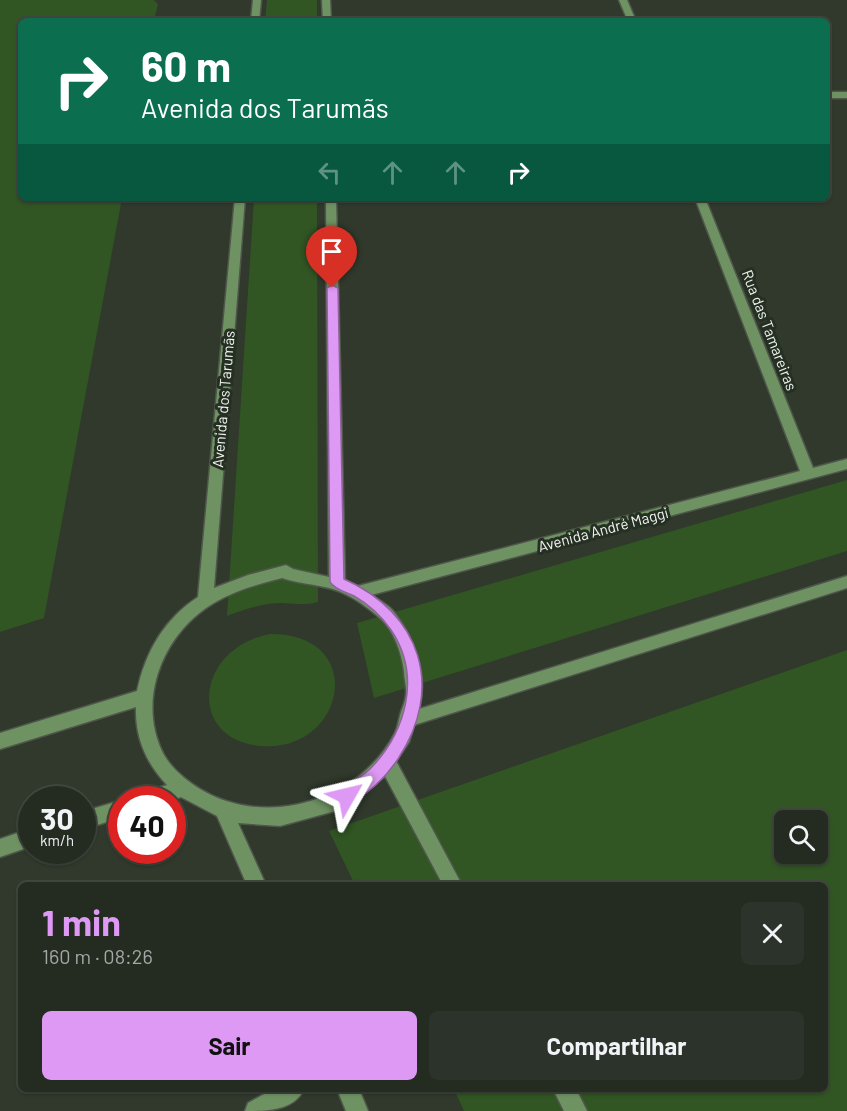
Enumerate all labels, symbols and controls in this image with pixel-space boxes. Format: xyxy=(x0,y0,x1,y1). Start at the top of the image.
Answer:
text: 60 m xyxy=(141,40,231,90)
icon: right xyxy=(42,42,120,120)
text: Avenida dos Tarumãs xyxy=(141,91,389,123)
icon: left xyxy=(313,156,346,189)
icon: ahead xyxy=(376,156,409,189)
icon: ahead xyxy=(439,156,472,189)
icon: right xyxy=(502,156,535,189)
pin xyxy=(306,226,357,288)
icon: arrive xyxy=(315,235,348,268)
street label: Rua das Tamareiras xyxy=(739,267,801,393)
street label: Avenida dos Tarumãs xyxy=(208,330,238,468)
street label: Avenida André Maggi xyxy=(536,503,670,555)
position arrow xyxy=(315,764,379,828)
speed limit sign: 40 xyxy=(108,786,186,864)
text: 30 xyxy=(40,800,74,836)
map controls xyxy=(774,810,828,864)
button: search xyxy=(774,810,828,864)
text: km/h xyxy=(40,831,74,849)
text: 1 min xyxy=(42,900,121,943)
button: close xyxy=(741,902,804,965)
text: 160 m · 08:26 xyxy=(42,944,153,968)
button: Sair xyxy=(42,1011,417,1080)
button: Compartilhar xyxy=(429,1011,804,1080)

